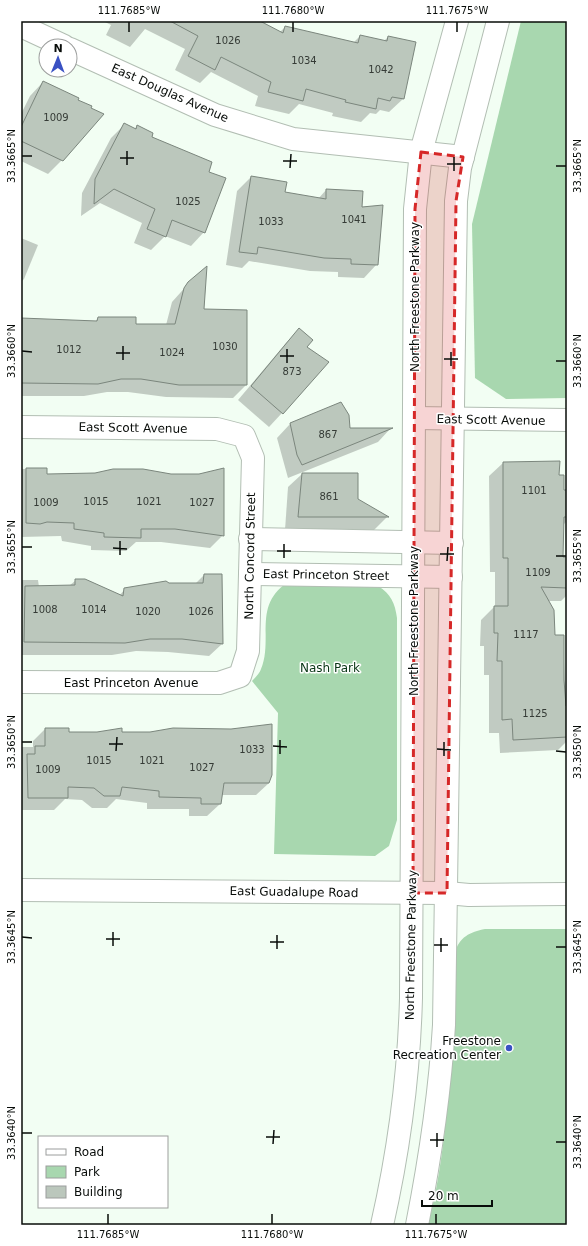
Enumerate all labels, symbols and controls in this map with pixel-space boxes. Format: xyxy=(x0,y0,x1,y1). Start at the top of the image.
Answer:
text: 111.7685°W xyxy=(98,5,160,16)
text: 111.7680°W xyxy=(262,5,324,16)
text: 111.7675°W xyxy=(426,5,488,16)
house number: 1026 xyxy=(215,35,241,46)
north arrow xyxy=(38,38,78,78)
text: N xyxy=(53,42,63,55)
house number: 1034 xyxy=(291,55,317,66)
street label: East Douglas Avenue xyxy=(109,61,231,125)
house number: 1042 xyxy=(368,64,394,75)
house number: 1009 xyxy=(43,112,69,123)
text: 33.3665°N xyxy=(6,129,17,183)
text: 33.3665°N xyxy=(572,139,583,193)
house number: 1025 xyxy=(175,196,201,207)
house number: 1041 xyxy=(341,214,367,225)
house number: 1033 xyxy=(258,216,284,227)
street label: North Freestone Parkway xyxy=(408,222,422,372)
text: 33.3660°N xyxy=(6,324,17,378)
text: 33.3660°N xyxy=(572,334,583,388)
house number: 1030 xyxy=(212,341,238,352)
house number: 1012 xyxy=(56,344,82,355)
house number: 1024 xyxy=(159,347,185,358)
house number: 873 xyxy=(282,366,302,377)
street label: East Scott Avenue xyxy=(436,412,546,428)
street label: East Scott Avenue xyxy=(78,420,188,436)
house number: 867 xyxy=(318,429,338,440)
house number: 1101 xyxy=(521,485,547,496)
house number: 861 xyxy=(319,491,339,502)
street label: North Concord Street xyxy=(242,492,258,620)
house number: 1015 xyxy=(83,496,109,507)
house number: 1021 xyxy=(136,496,162,507)
house number: 1009 xyxy=(33,497,59,508)
house number: 1027 xyxy=(189,497,215,508)
text: 33.3655°N xyxy=(6,520,17,574)
text: 33.3655°N xyxy=(572,529,583,583)
street label: North Freestone Parkway xyxy=(407,546,421,696)
street label: East Princeton Street xyxy=(263,567,390,583)
house number: 1109 xyxy=(525,567,551,578)
house number: 1008 xyxy=(32,604,58,615)
house number: 1014 xyxy=(81,604,107,615)
house number: 1020 xyxy=(135,606,161,617)
house number: 1026 xyxy=(188,606,214,617)
house number: 1117 xyxy=(513,629,539,640)
park label: Nash Park xyxy=(300,661,360,675)
street label: East Princeton Avenue xyxy=(64,676,198,690)
house number: 1125 xyxy=(522,708,548,719)
text: 33.3650°N xyxy=(6,715,17,769)
text: 33.3650°N xyxy=(572,725,583,779)
house number: 1033 xyxy=(239,744,265,755)
house number: 1015 xyxy=(86,755,112,766)
house number: 1021 xyxy=(139,755,165,766)
house number: 1027 xyxy=(189,762,215,773)
house number: 1009 xyxy=(35,764,61,775)
street label: North Freestone Parkway xyxy=(403,870,419,1020)
street label: East Guadalupe Road xyxy=(229,884,359,900)
text: 33.3645°N xyxy=(6,910,17,964)
text: 33.3645°N xyxy=(572,920,583,974)
place label: Freestone Recreation Center xyxy=(393,1034,501,1062)
marker: Freestone Recreation Center xyxy=(504,1043,514,1053)
text: 33.3640°N xyxy=(6,1106,17,1160)
text: 33.3640°N xyxy=(572,1115,583,1169)
legend xyxy=(38,1136,168,1208)
text: Road xyxy=(74,1145,104,1159)
text: Park xyxy=(74,1165,100,1179)
scale bar xyxy=(422,1182,492,1208)
text: Building xyxy=(74,1185,123,1199)
text: 20 m xyxy=(428,1189,459,1203)
text: 111.7685°W xyxy=(77,1229,139,1240)
text: 111.7680°W xyxy=(241,1229,303,1240)
text: 111.7675°W xyxy=(405,1229,467,1240)

